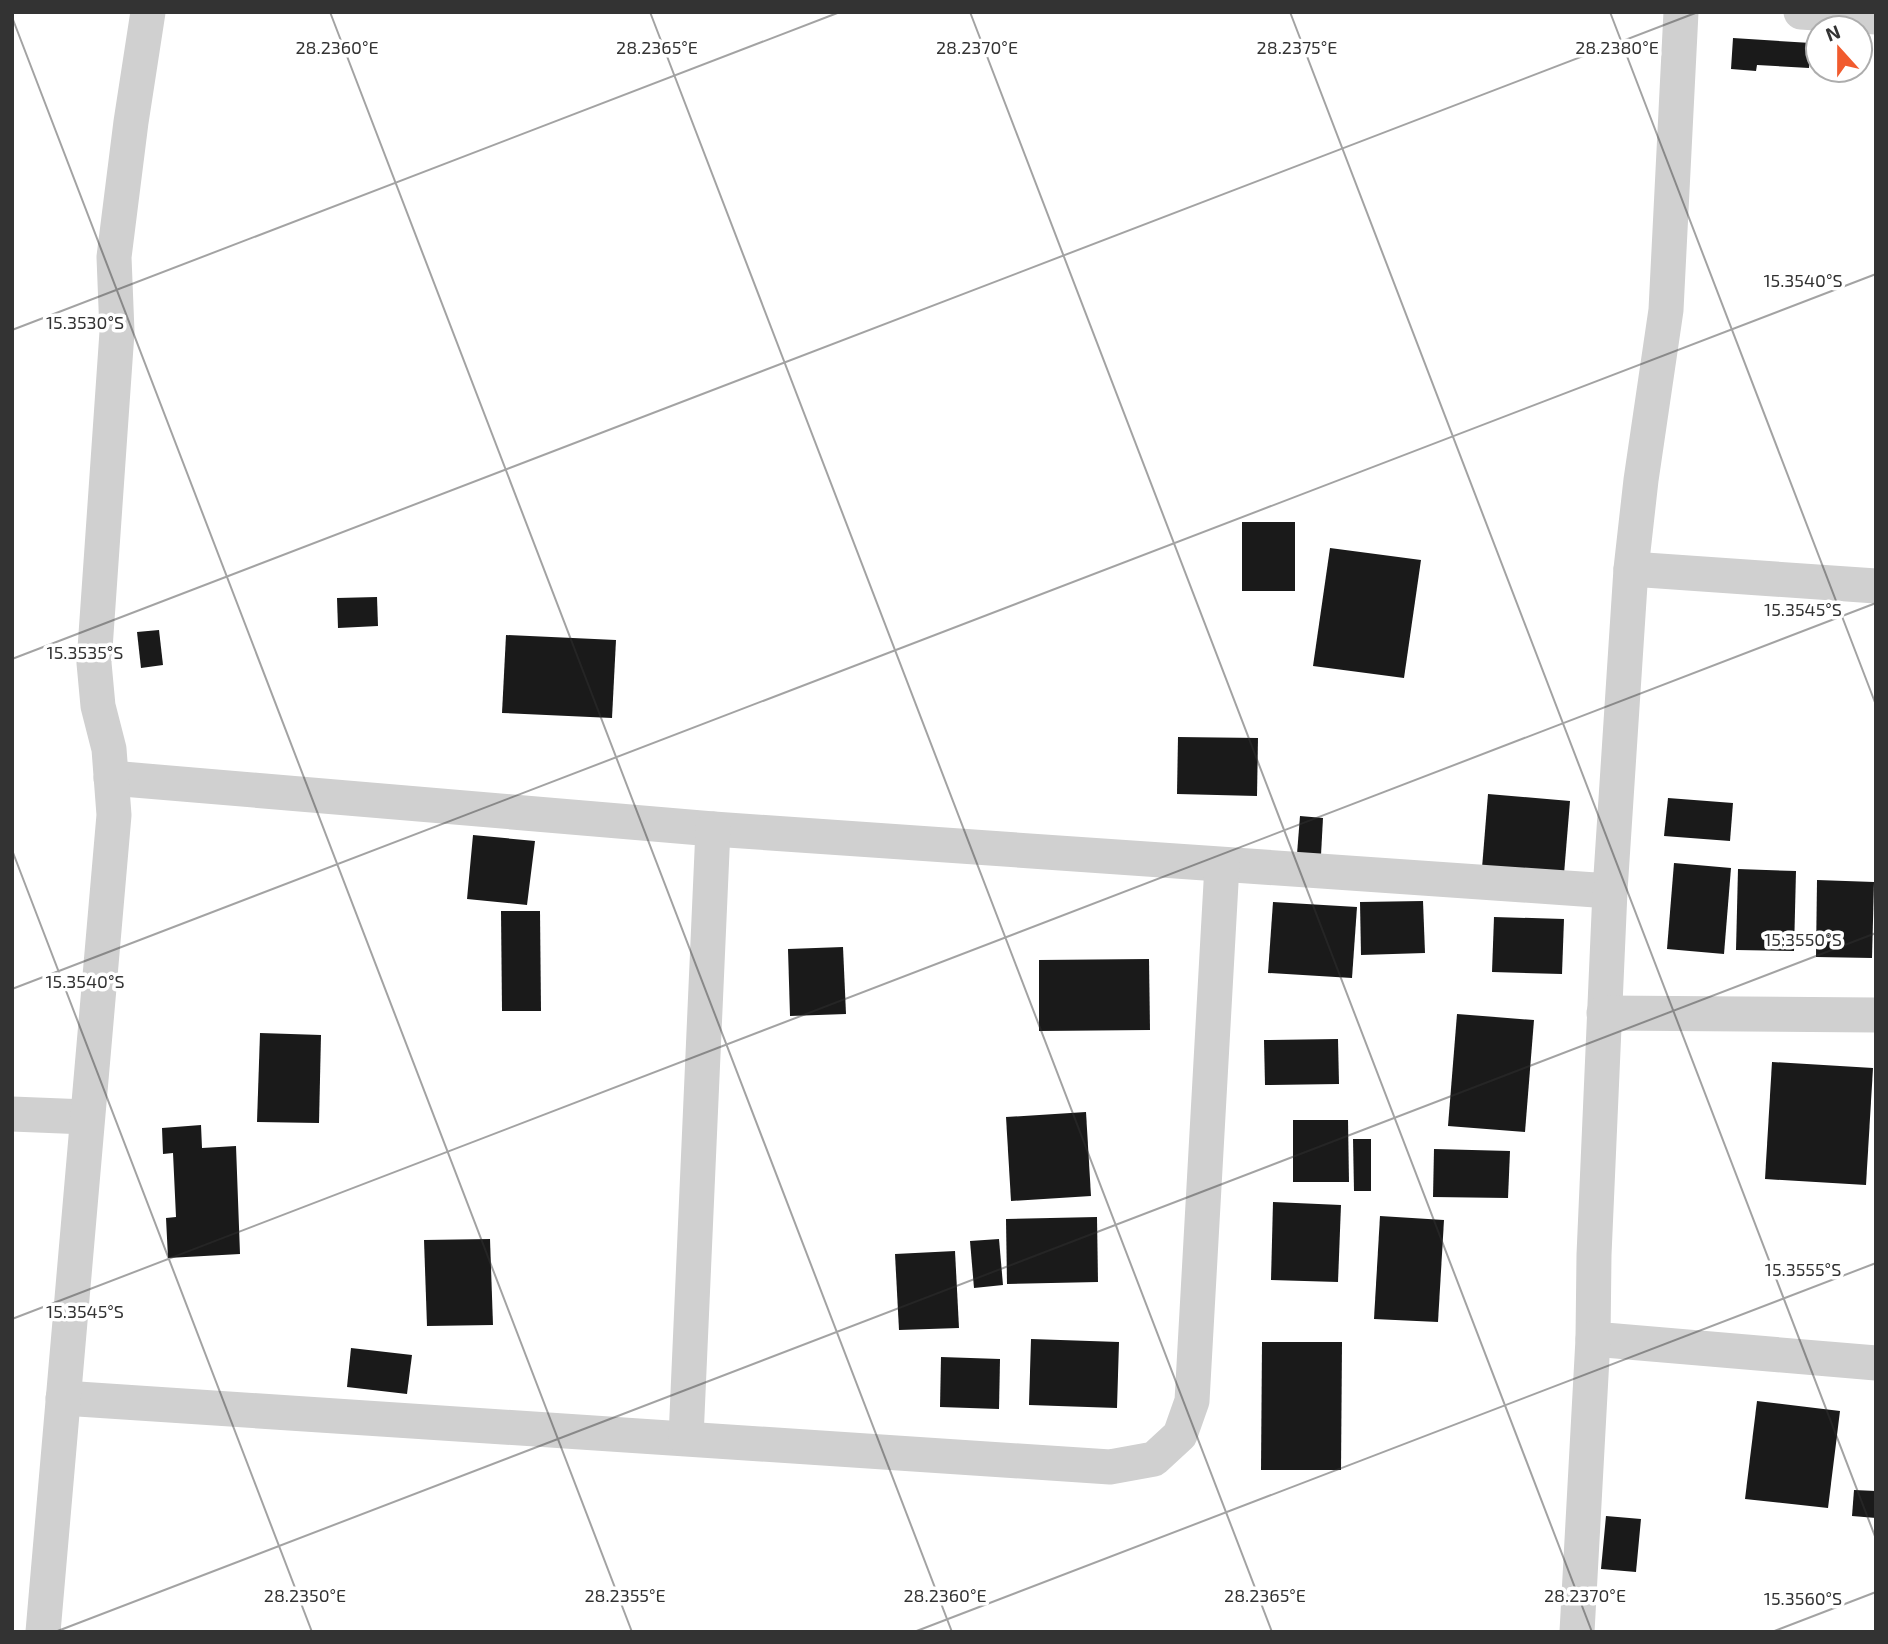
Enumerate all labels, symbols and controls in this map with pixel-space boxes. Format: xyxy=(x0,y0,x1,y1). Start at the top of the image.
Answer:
north arrow xyxy=(1804,14,1874,84)
text: N xyxy=(1822,19,1843,46)
text: 28.2360°E xyxy=(295,36,379,58)
text: 28.2365°E xyxy=(616,36,698,58)
text: 28.2370°E xyxy=(936,36,1018,58)
text: 28.2375°E xyxy=(1257,36,1337,58)
text: 28.2380°E xyxy=(1575,36,1659,58)
text: 15.3540°S xyxy=(1763,269,1843,291)
text: 15.3530°S xyxy=(46,311,124,333)
text: 15.3545°S xyxy=(1764,598,1842,620)
text: 15.3535°S xyxy=(47,641,123,663)
text: 15.3550°S xyxy=(1764,928,1842,950)
text: 15.3540°S xyxy=(45,970,125,992)
text: 15.3555°S xyxy=(1765,1258,1841,1280)
text: 15.3545°S xyxy=(46,1300,124,1322)
text: 28.2350°E xyxy=(264,1584,346,1606)
text: 28.2355°E xyxy=(584,1584,666,1606)
text: 28.2360°E xyxy=(903,1584,987,1606)
text: 28.2365°E xyxy=(1224,1584,1306,1606)
text: 28.2370°E xyxy=(1544,1584,1626,1606)
text: 15.3560°S xyxy=(1764,1587,1842,1609)

